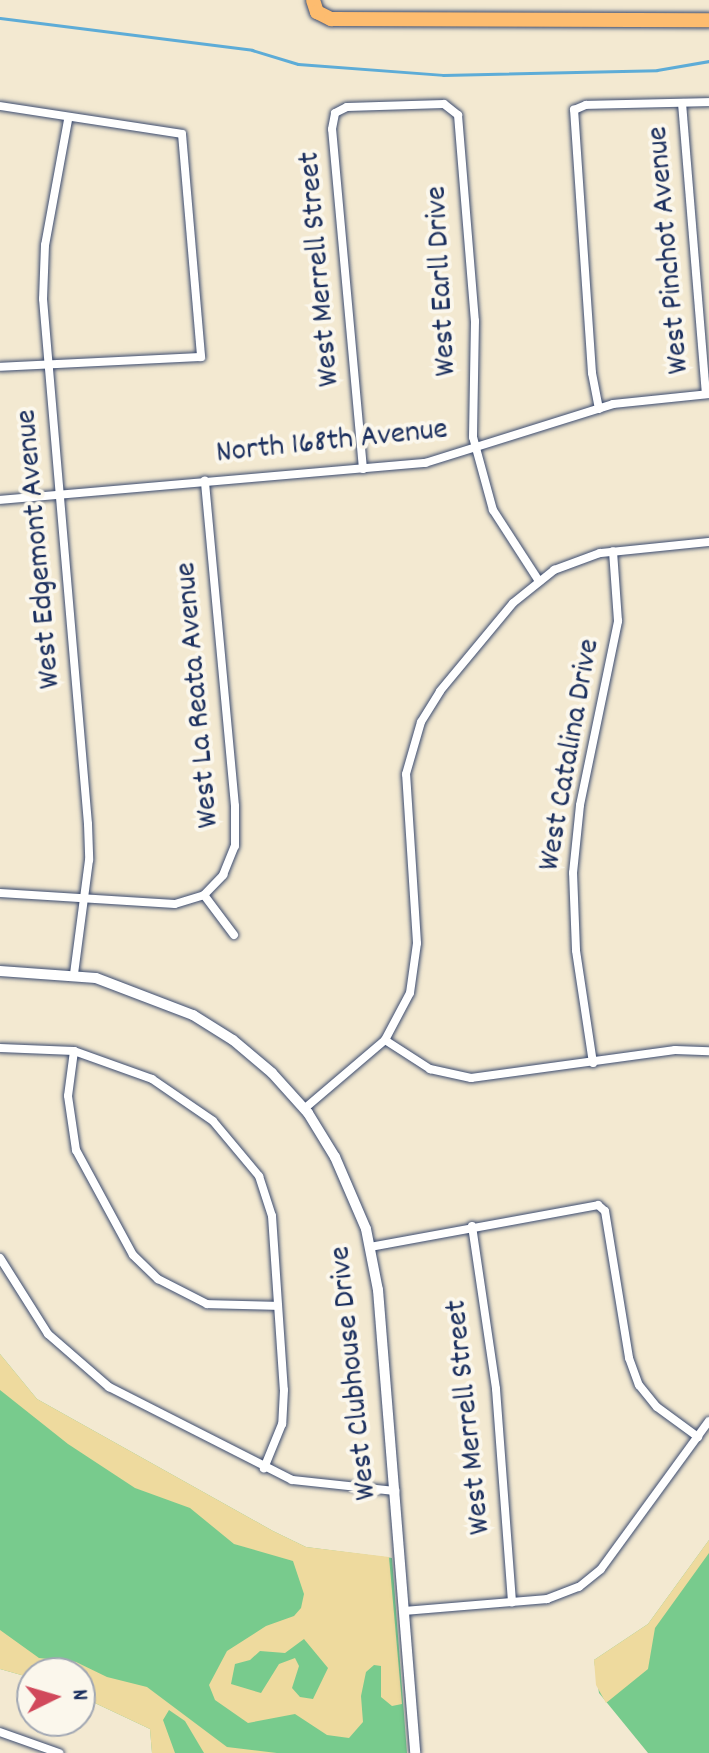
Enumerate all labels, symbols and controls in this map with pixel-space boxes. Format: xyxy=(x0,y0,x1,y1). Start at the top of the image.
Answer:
street label: West Pinchot Avenue xyxy=(640,124,700,376)
street label: West Merrell Street xyxy=(292,150,350,388)
street label: West Earll Drive xyxy=(419,185,467,377)
street label: West Edgemont Avenue xyxy=(9,408,71,690)
street label: North 168th Avenue xyxy=(214,412,450,474)
street label: West La Reata Avenue xyxy=(168,560,230,830)
street label: West Catalina Drive xyxy=(532,636,610,874)
street label: West Clubhouse Drive xyxy=(323,1244,387,1502)
street label: West Merrell Street xyxy=(439,1298,501,1536)
north arrow xyxy=(16,1657,96,1737)
text: N xyxy=(62,1688,94,1702)

